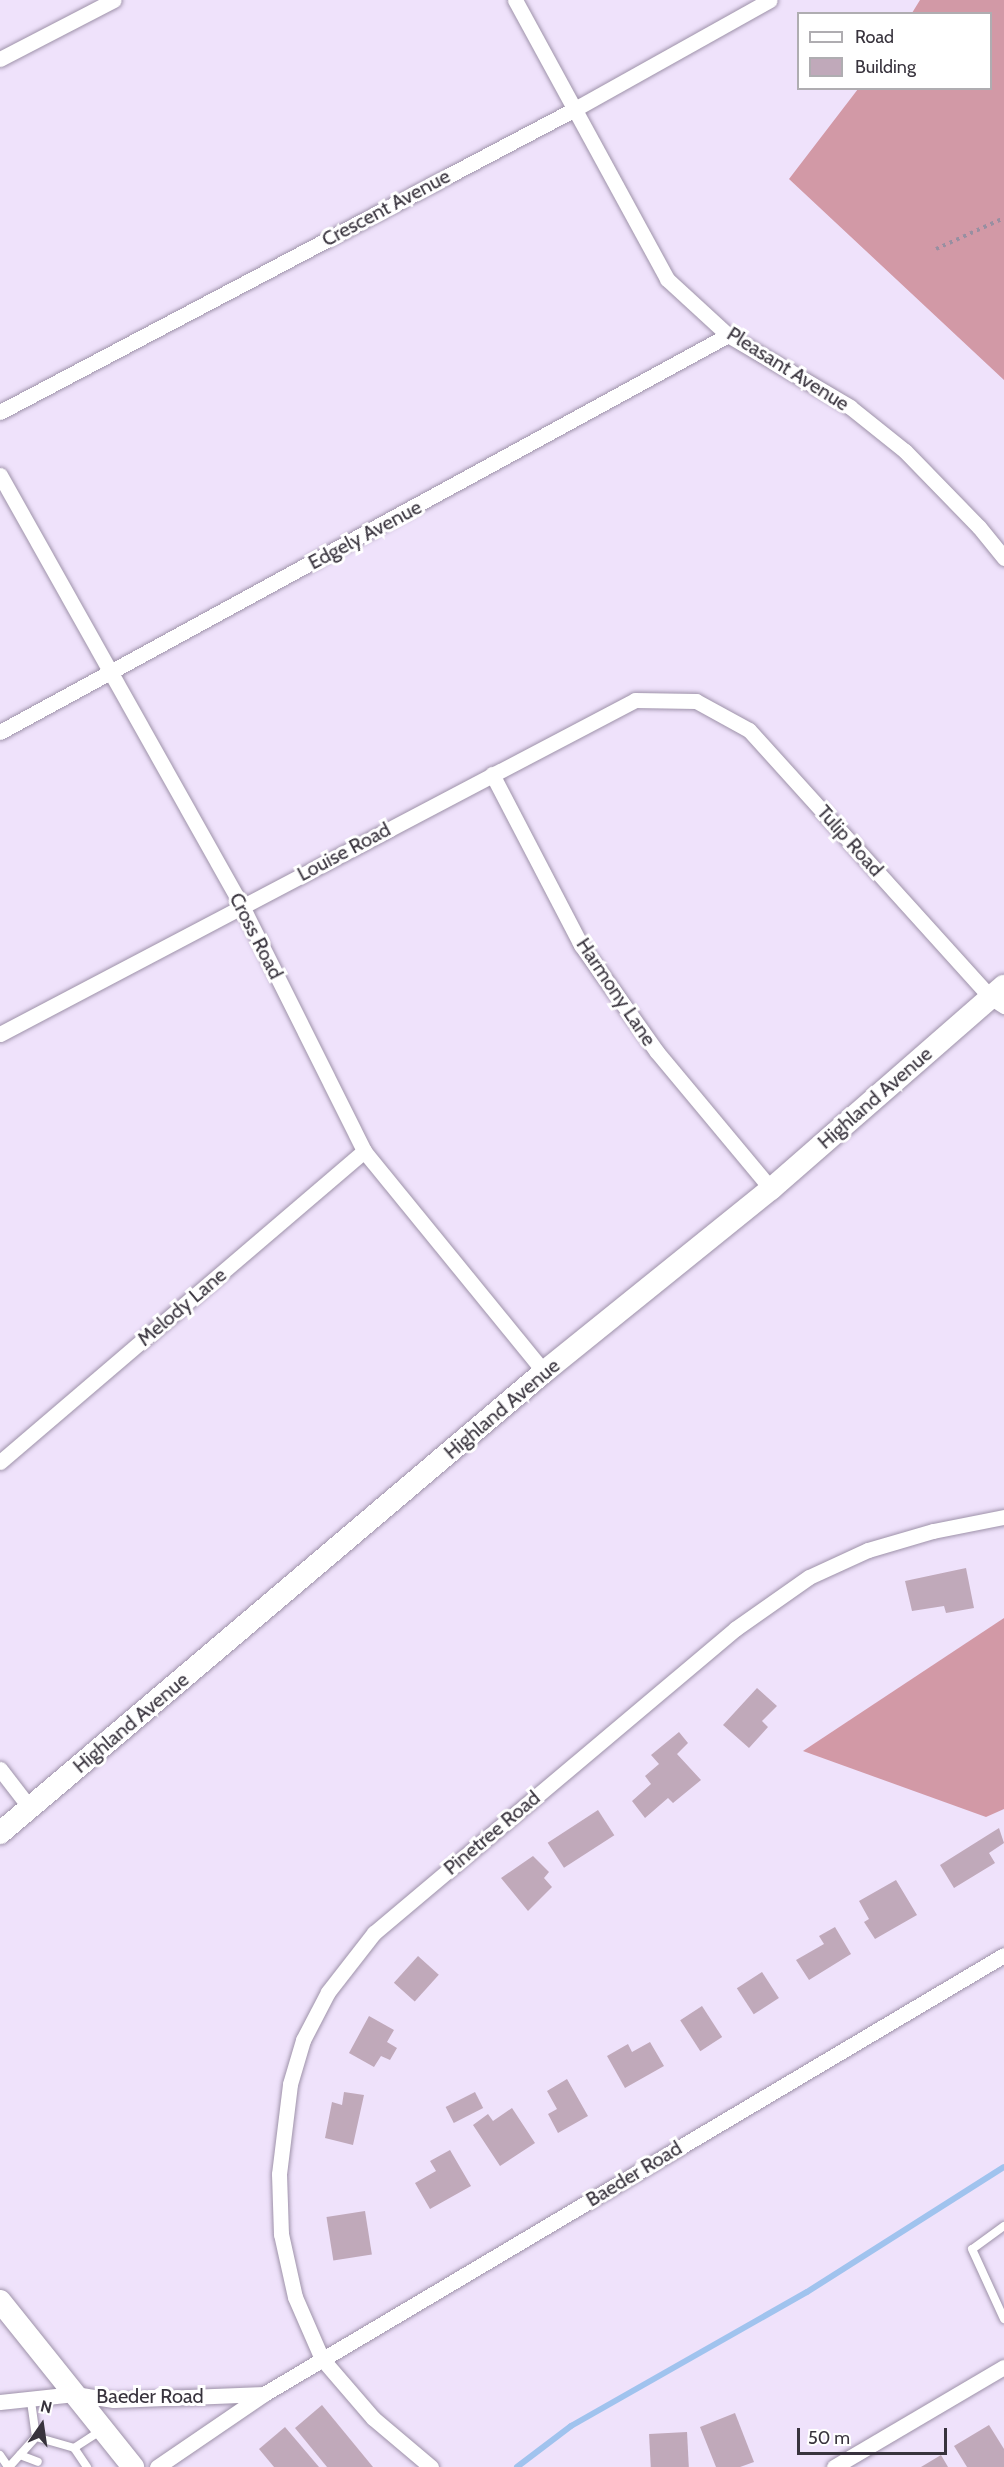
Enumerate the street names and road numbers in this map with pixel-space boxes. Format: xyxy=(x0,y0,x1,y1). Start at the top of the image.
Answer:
street label: Crescent Avenue xyxy=(318,164,454,252)
street label: Pleasant Avenue xyxy=(723,322,853,416)
street label: Edgely Avenue xyxy=(304,495,426,575)
street label: Tulip Road xyxy=(812,801,888,881)
street label: Louise Road xyxy=(293,817,395,887)
street label: Cross Road xyxy=(224,889,288,983)
street label: Harmony Lane xyxy=(571,934,661,1050)
street label: Highland Avenue xyxy=(813,1042,937,1154)
street label: Melody Lane xyxy=(133,1263,231,1351)
street label: Highland Avenue xyxy=(439,1354,565,1464)
street label: Highland Avenue xyxy=(68,1668,194,1778)
street label: Pinetree Road xyxy=(439,1786,545,1880)
street label: Baeder Road xyxy=(582,2136,686,2212)
street label: Baeder Road xyxy=(96,2384,204,2408)

